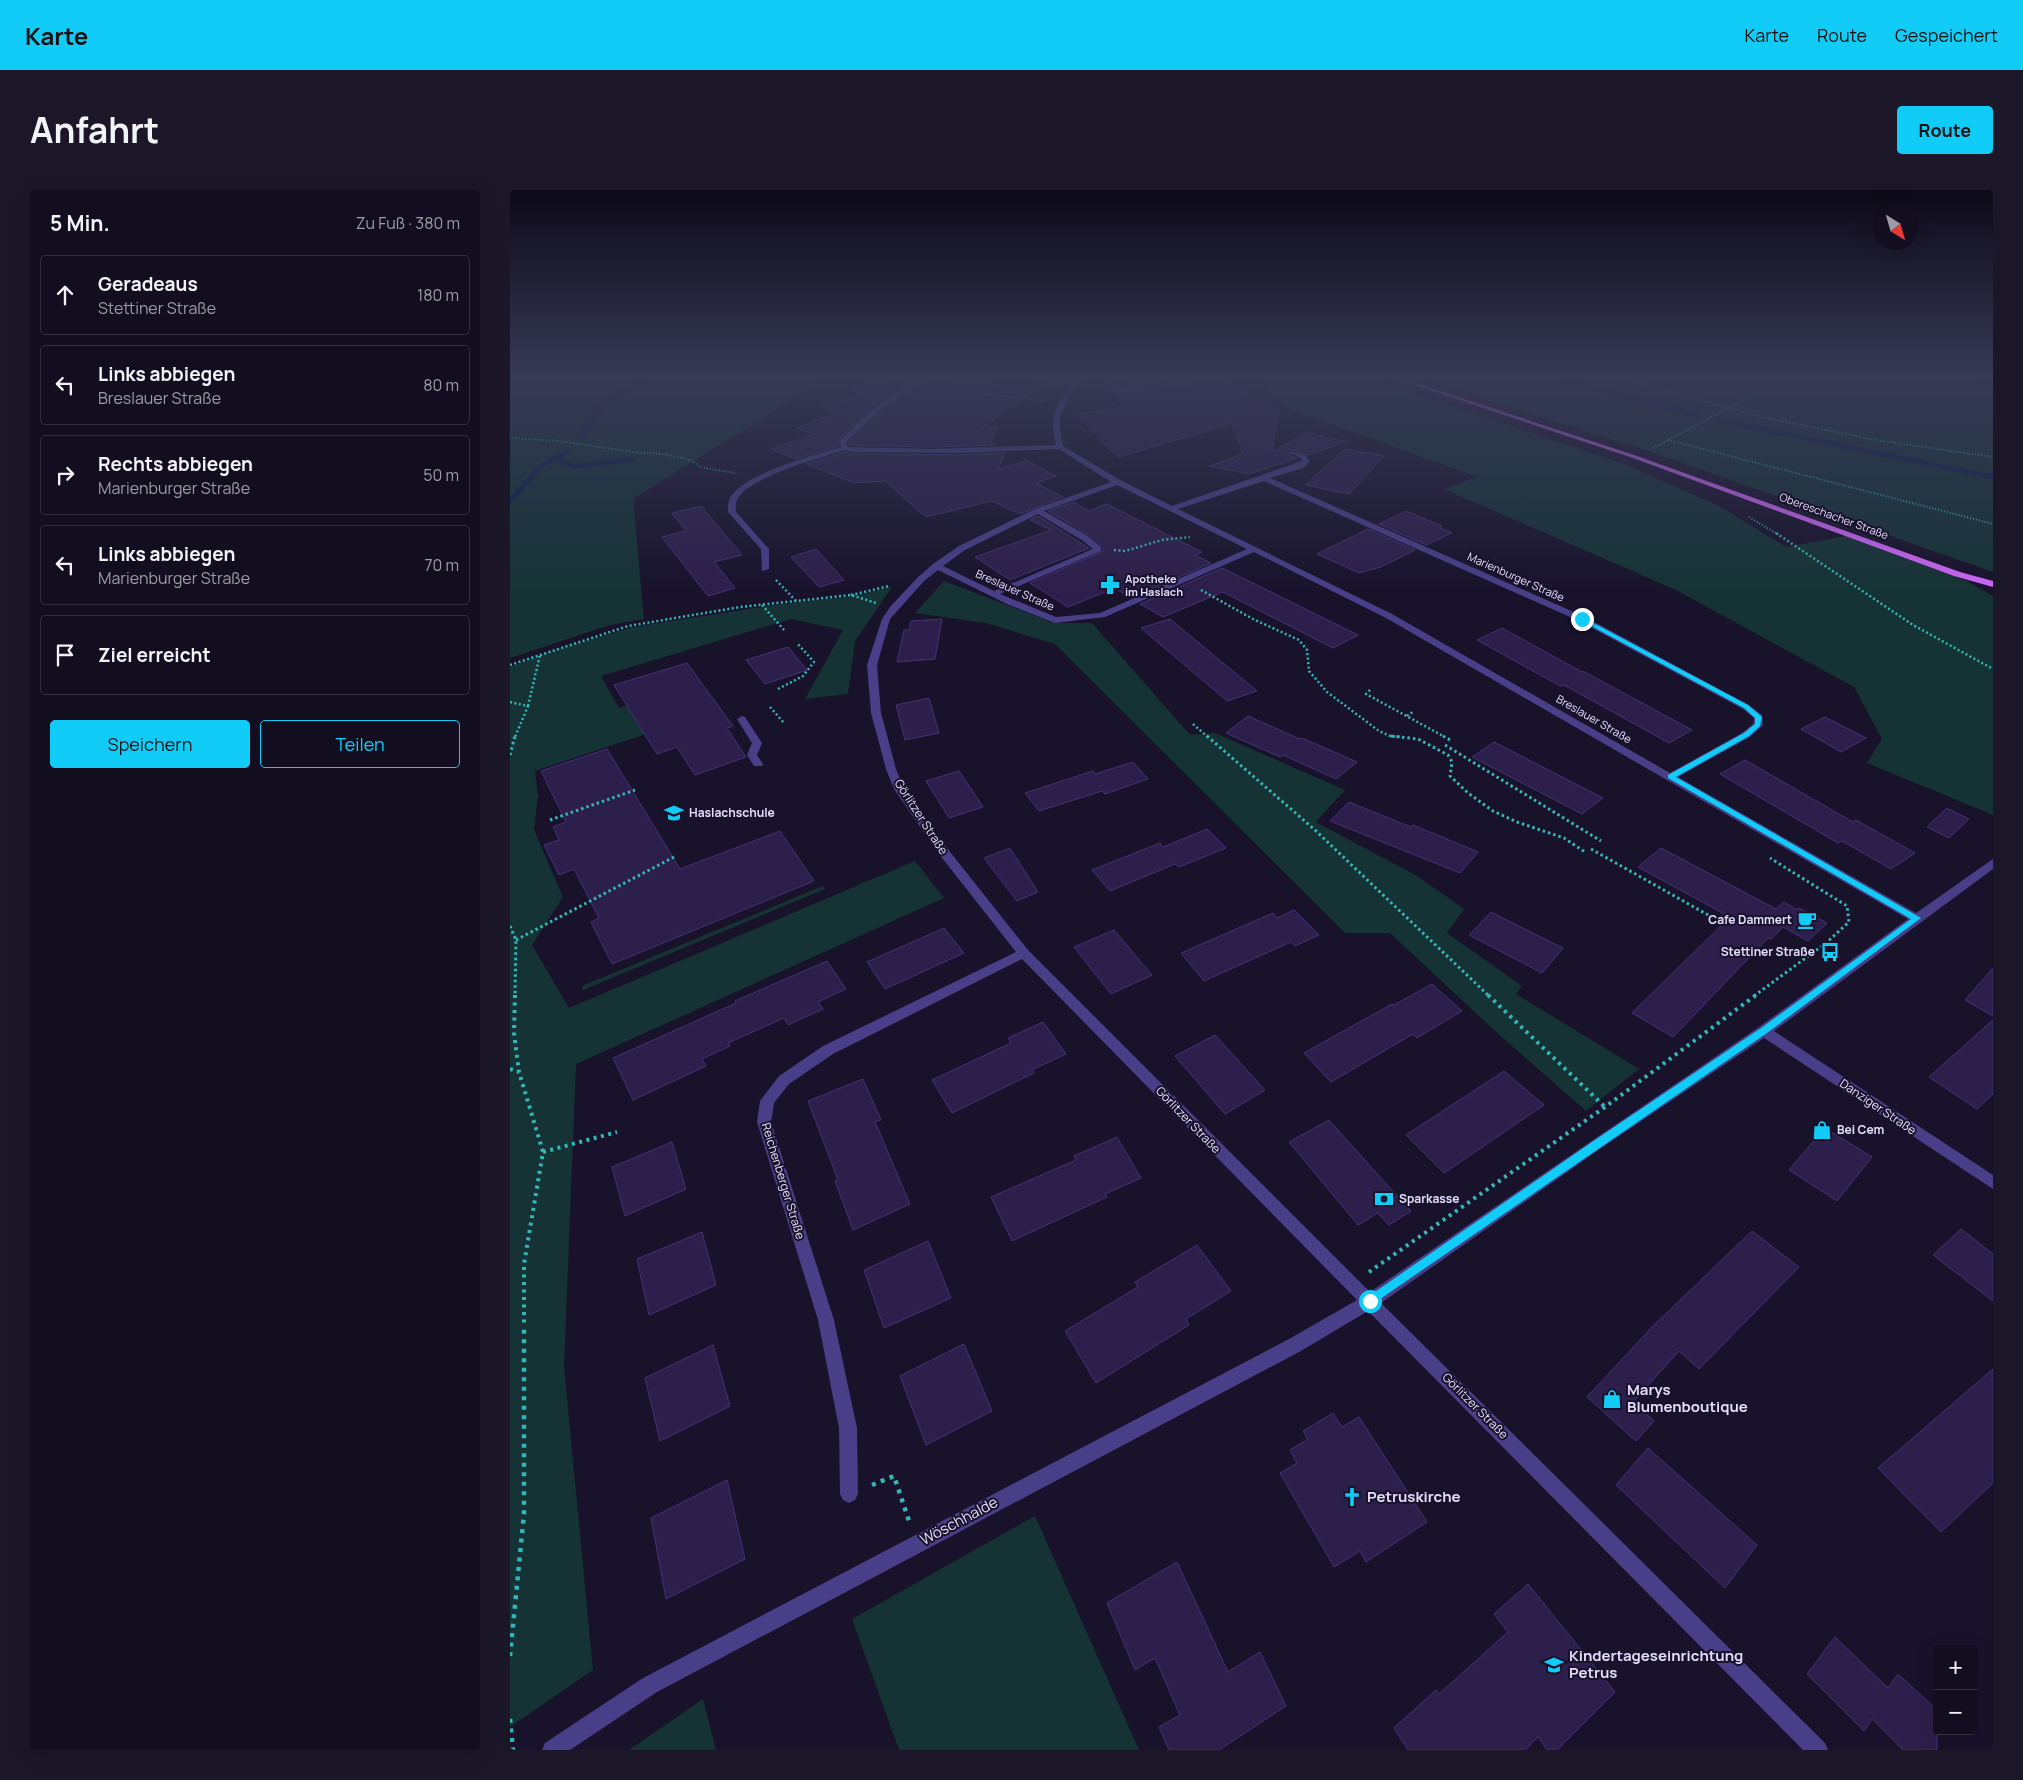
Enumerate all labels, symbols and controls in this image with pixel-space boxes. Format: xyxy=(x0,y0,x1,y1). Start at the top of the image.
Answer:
text: Karte xyxy=(25,19,88,52)
text: Karte xyxy=(1744,23,1789,47)
text: Route xyxy=(1817,23,1867,47)
text: Gespeichert xyxy=(1895,23,1998,47)
text: Anfahrt xyxy=(30,106,159,154)
button: Route xyxy=(1897,106,1993,154)
north arrow xyxy=(1873,205,1918,250)
text: 5 Min. xyxy=(50,209,110,237)
text: Zu Fuß · 380 m xyxy=(356,212,460,234)
text: Geradeaus xyxy=(98,271,198,297)
icon: ahead xyxy=(51,281,79,309)
text: 180 m xyxy=(417,284,459,306)
text: Stettiner Straße xyxy=(98,297,216,319)
text: Links abbiegen xyxy=(98,361,235,387)
icon: left xyxy=(51,371,79,399)
text: 80 m xyxy=(423,374,459,396)
text: Breslauer Straße xyxy=(98,387,221,409)
text: Rechts abbiegen xyxy=(98,451,253,477)
icon: right xyxy=(51,461,79,489)
text: 50 m xyxy=(423,464,459,486)
text: Marienburger Straße xyxy=(98,477,250,499)
street label: Obereschacher Straße xyxy=(1778,489,1891,542)
text: Links abbiegen xyxy=(98,541,235,567)
street label: Marienburger Straße xyxy=(1465,548,1568,605)
icon: left xyxy=(51,551,79,579)
text: 70 m xyxy=(424,554,459,576)
street label: Breslauer Straße xyxy=(973,565,1057,614)
text: Marienburger Straße xyxy=(98,567,250,589)
place label: Apotheke im Haslach xyxy=(1125,571,1183,599)
pharmacy icon: Apotheke im Haslach xyxy=(1099,574,1121,596)
route end xyxy=(1571,608,1594,631)
icon: arrive xyxy=(51,641,79,669)
text: Ziel erreicht xyxy=(98,642,211,668)
street label: Breslauer Straße xyxy=(1554,691,1635,747)
button: Speichern xyxy=(50,720,250,768)
button: Teilen xyxy=(260,720,460,768)
street label: Görlitzer Straße xyxy=(891,776,952,858)
school or university icon: Haslachschule xyxy=(663,802,685,824)
place label: Haslachschule xyxy=(689,804,775,821)
cafe icon: Cafe Dammert xyxy=(1796,909,1818,931)
place label: Cafe Dammert xyxy=(1708,911,1792,928)
bus stop icon: Stettiner Straße xyxy=(1819,941,1841,963)
place label: Stettiner Straße xyxy=(1721,943,1815,960)
street label: Danziger Straße xyxy=(1837,1075,1920,1139)
street label: Görlitzer Straße xyxy=(1152,1082,1225,1157)
shop icon: Bei Cem xyxy=(1811,1119,1833,1141)
street label: Reichenberger Straße xyxy=(758,1120,809,1241)
place label: Bei Cem xyxy=(1837,1121,1884,1138)
bank icon: Sparkasse xyxy=(1373,1188,1395,1210)
place label: Sparkasse xyxy=(1399,1190,1460,1207)
route start xyxy=(1359,1290,1382,1313)
street label: Görlitzer Straße xyxy=(1439,1369,1512,1442)
place label: Marys Blumenboutique xyxy=(1627,1379,1748,1417)
shop icon: Marys Blumenboutique xyxy=(1601,1388,1623,1410)
church icon: Petruskirche xyxy=(1341,1486,1363,1508)
place label: Petruskirche xyxy=(1367,1486,1461,1507)
street label: Wöschhalde xyxy=(916,1491,1002,1550)
place label: Kindertageseinrichtung Petrus xyxy=(1569,1645,1743,1683)
map controls xyxy=(1933,1645,1978,1735)
button: + xyxy=(1933,1645,1978,1690)
school or university icon: Kindertageseinrichtung Petrus xyxy=(1543,1654,1565,1676)
button: − xyxy=(1933,1690,1978,1735)

